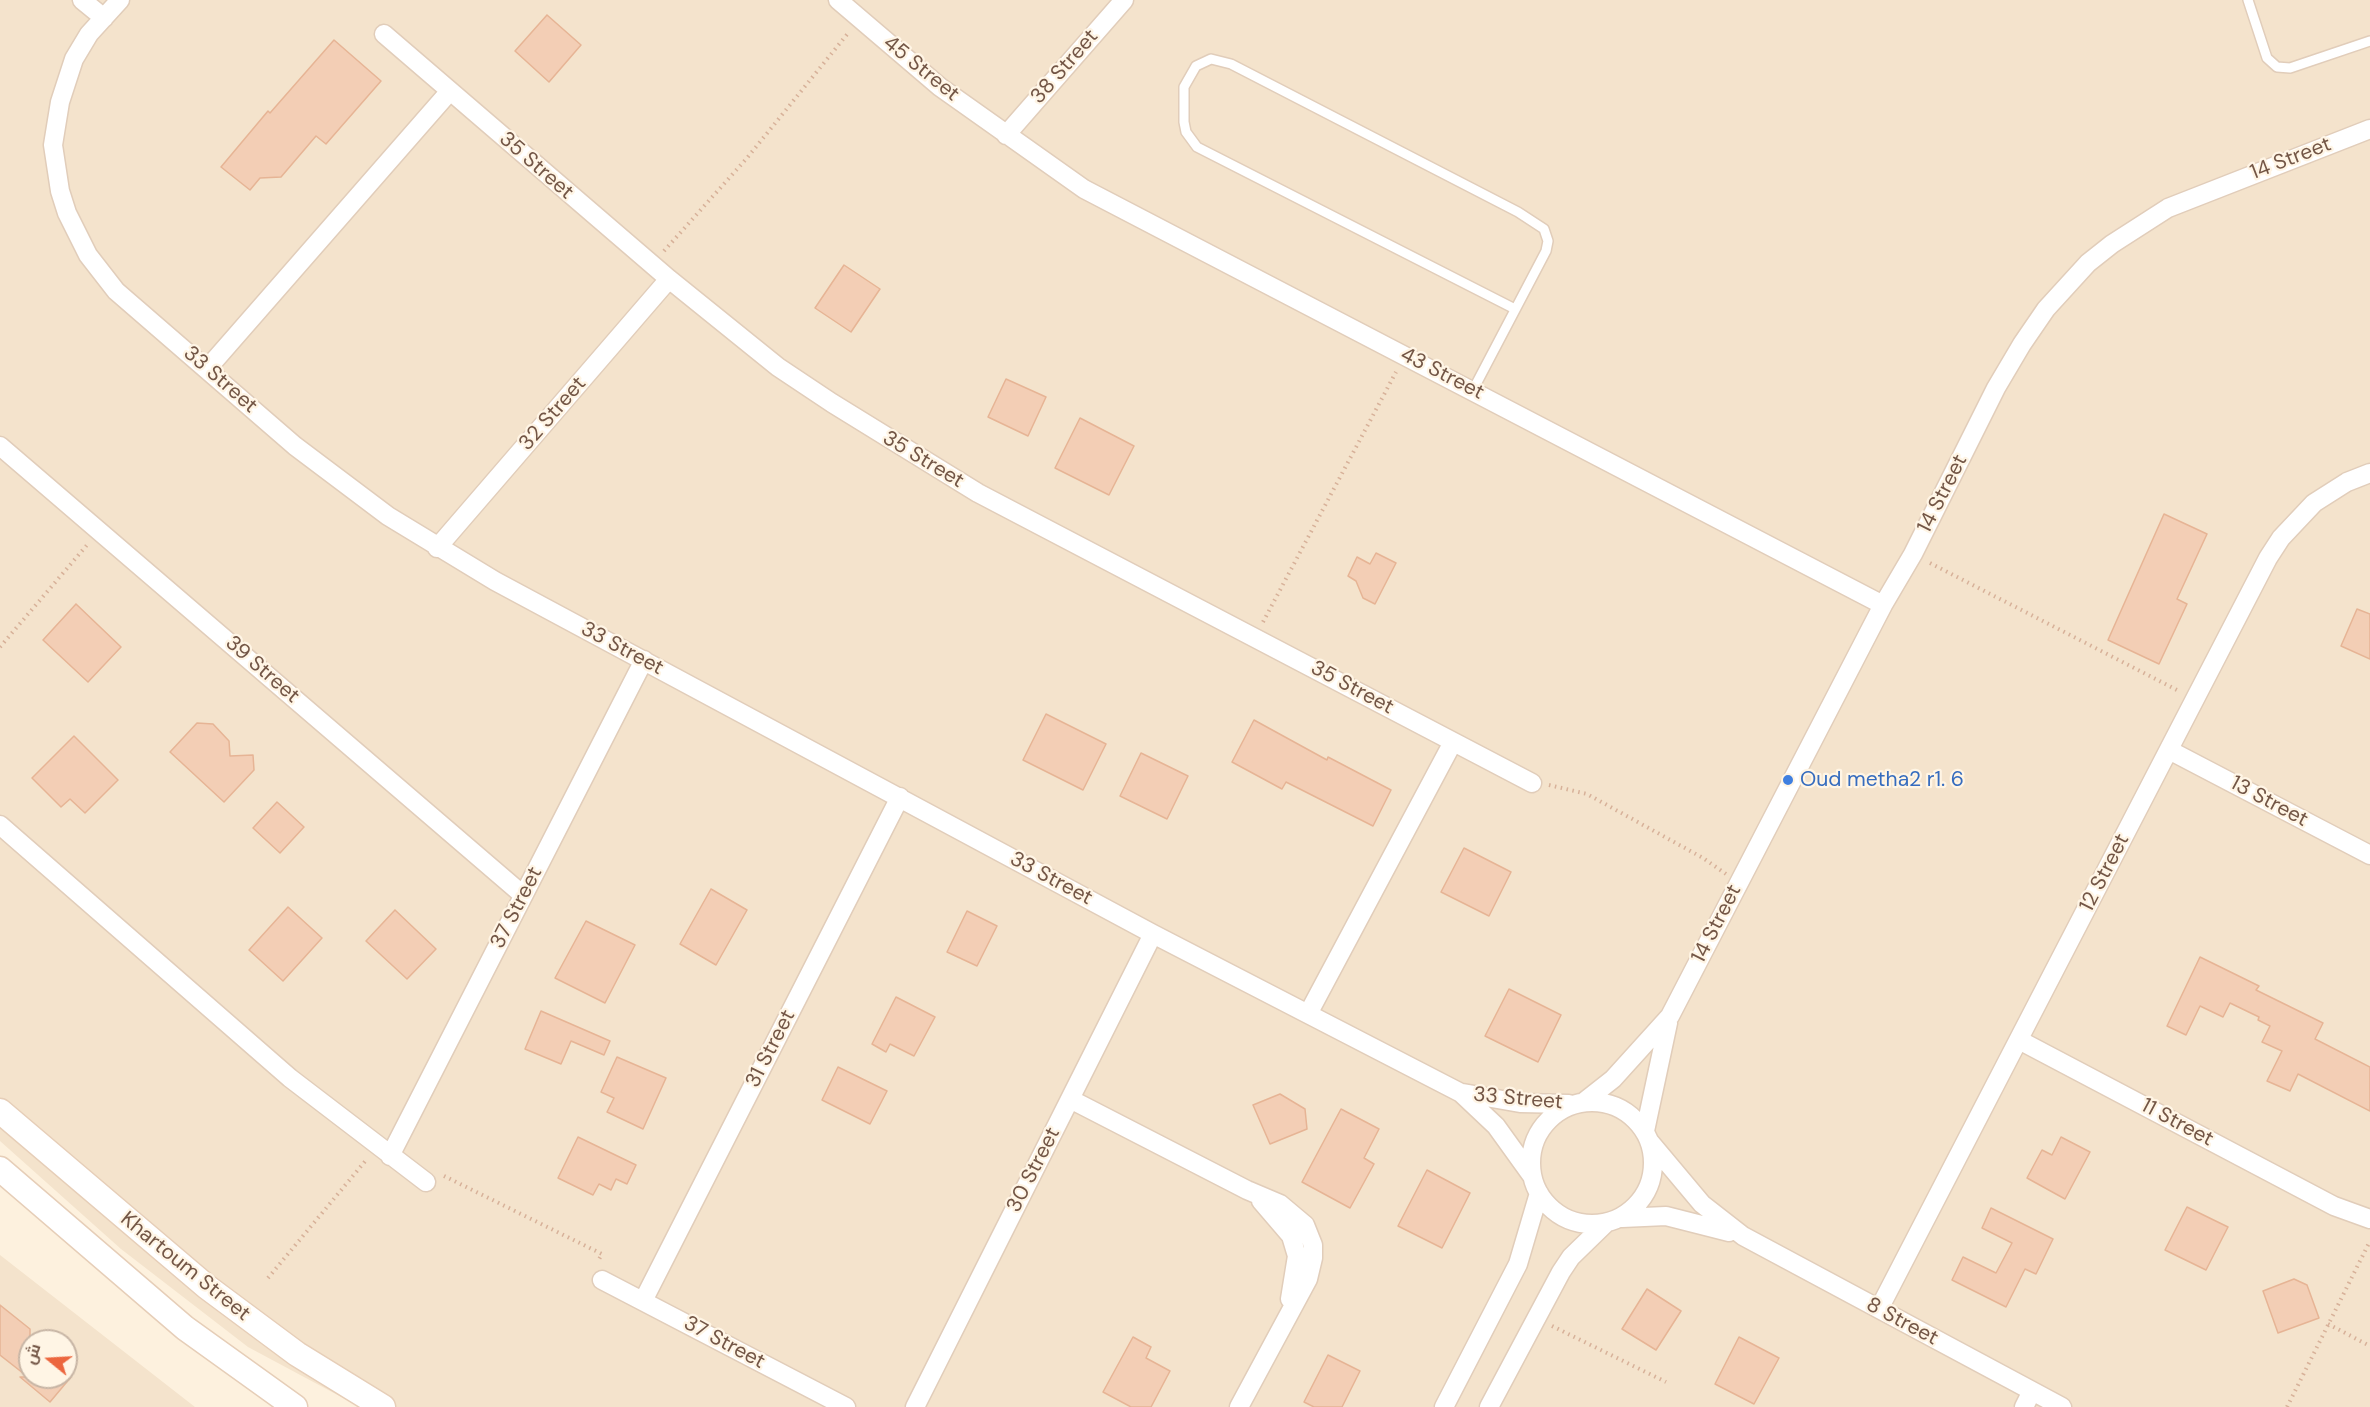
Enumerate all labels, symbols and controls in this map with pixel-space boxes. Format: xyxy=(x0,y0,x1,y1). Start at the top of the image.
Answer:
street label: 38 Street xyxy=(1026,25,1104,109)
street label: 45 Street xyxy=(878,31,964,107)
street label: 35 Street xyxy=(494,127,578,205)
street label: 14 Street xyxy=(2247,132,2335,186)
street label: 33 Street xyxy=(178,341,262,419)
street label: 43 Street xyxy=(1396,342,1488,406)
street label: 32 Street xyxy=(514,372,592,456)
street label: 35 Street xyxy=(878,426,968,494)
street label: 14 Street xyxy=(1913,451,1973,537)
street label: 33 Street xyxy=(576,617,668,681)
street label: 39 Street xyxy=(220,631,304,709)
street label: 35 Street xyxy=(1306,656,1398,720)
place label: Oud metha2 r1. 6 xyxy=(1800,767,1964,793)
street label: 13 Street xyxy=(2226,771,2312,833)
marker: Oud metha2 r1. 6 xyxy=(1781,773,1795,787)
street label: 12 Street xyxy=(2075,830,2135,916)
street label: 33 Street xyxy=(1005,847,1097,911)
street label: 37 Street xyxy=(486,863,548,953)
street label: 14 Street xyxy=(1687,881,1747,967)
street label: 31 Street xyxy=(741,1006,801,1092)
street label: 33 Street xyxy=(1472,1083,1564,1115)
street label: 11 Street xyxy=(2137,1094,2217,1152)
street label: 30 Street xyxy=(1002,1123,1066,1217)
street label: Khartoum Street xyxy=(115,1207,255,1327)
street label: 8 Street xyxy=(1862,1293,1942,1351)
street label: 37 Street xyxy=(679,1311,769,1375)
north arrow xyxy=(18,1329,78,1389)
text: ش xyxy=(19,1341,45,1367)

